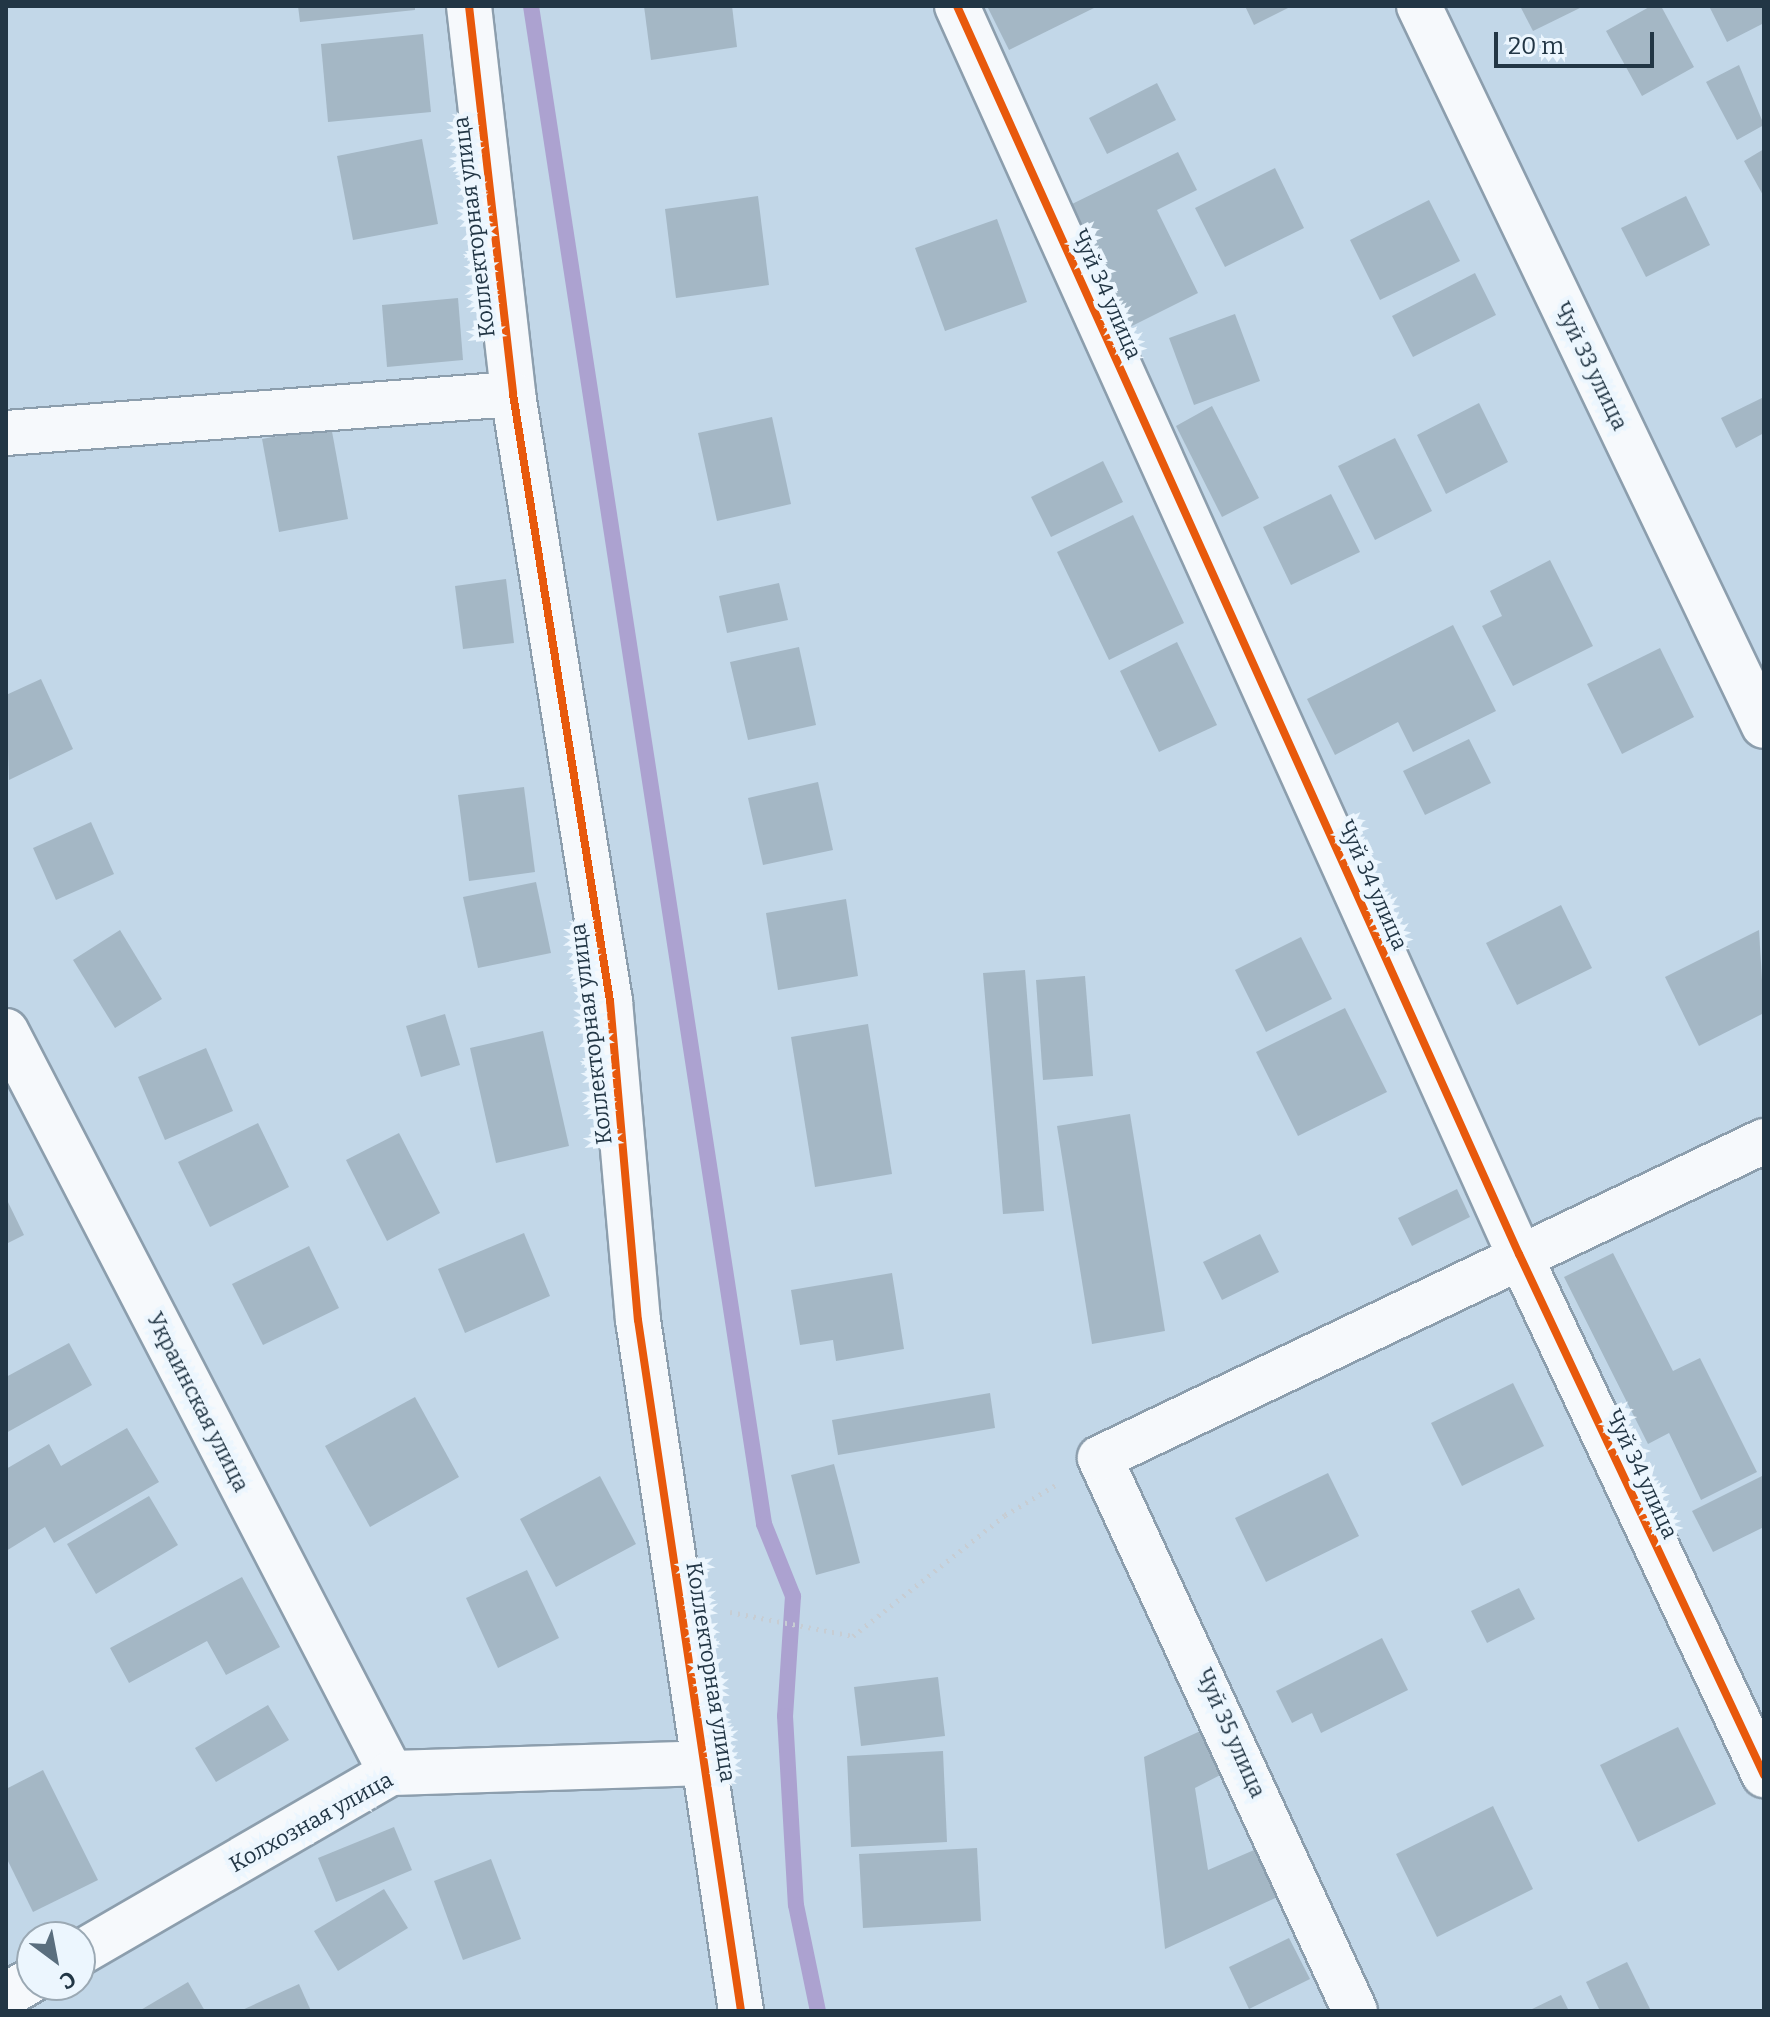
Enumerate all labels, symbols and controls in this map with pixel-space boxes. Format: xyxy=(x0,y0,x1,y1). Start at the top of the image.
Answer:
scale bar xyxy=(1498,16,1658,66)
text: 20 m xyxy=(1508,32,1564,60)
street label: Коллекторная улица xyxy=(447,115,501,339)
street label: Чуй 34 улица xyxy=(1067,225,1147,363)
street label: Чуй 33 улица xyxy=(1549,298,1633,434)
street label: Чуй 34 улица xyxy=(1333,816,1413,954)
street label: Коллекторная улица xyxy=(564,922,618,1146)
street label: Украинская улица xyxy=(141,1308,255,1496)
street label: Чуй 34 улица xyxy=(1601,1405,1683,1543)
street label: Коллекторная улица xyxy=(681,1560,741,1784)
street label: Чуй 35 улица xyxy=(1191,1664,1271,1802)
street label: Колхозная улица xyxy=(225,1766,397,1878)
north arrow xyxy=(16,1921,96,2001)
text: С xyxy=(55,1965,81,1995)

